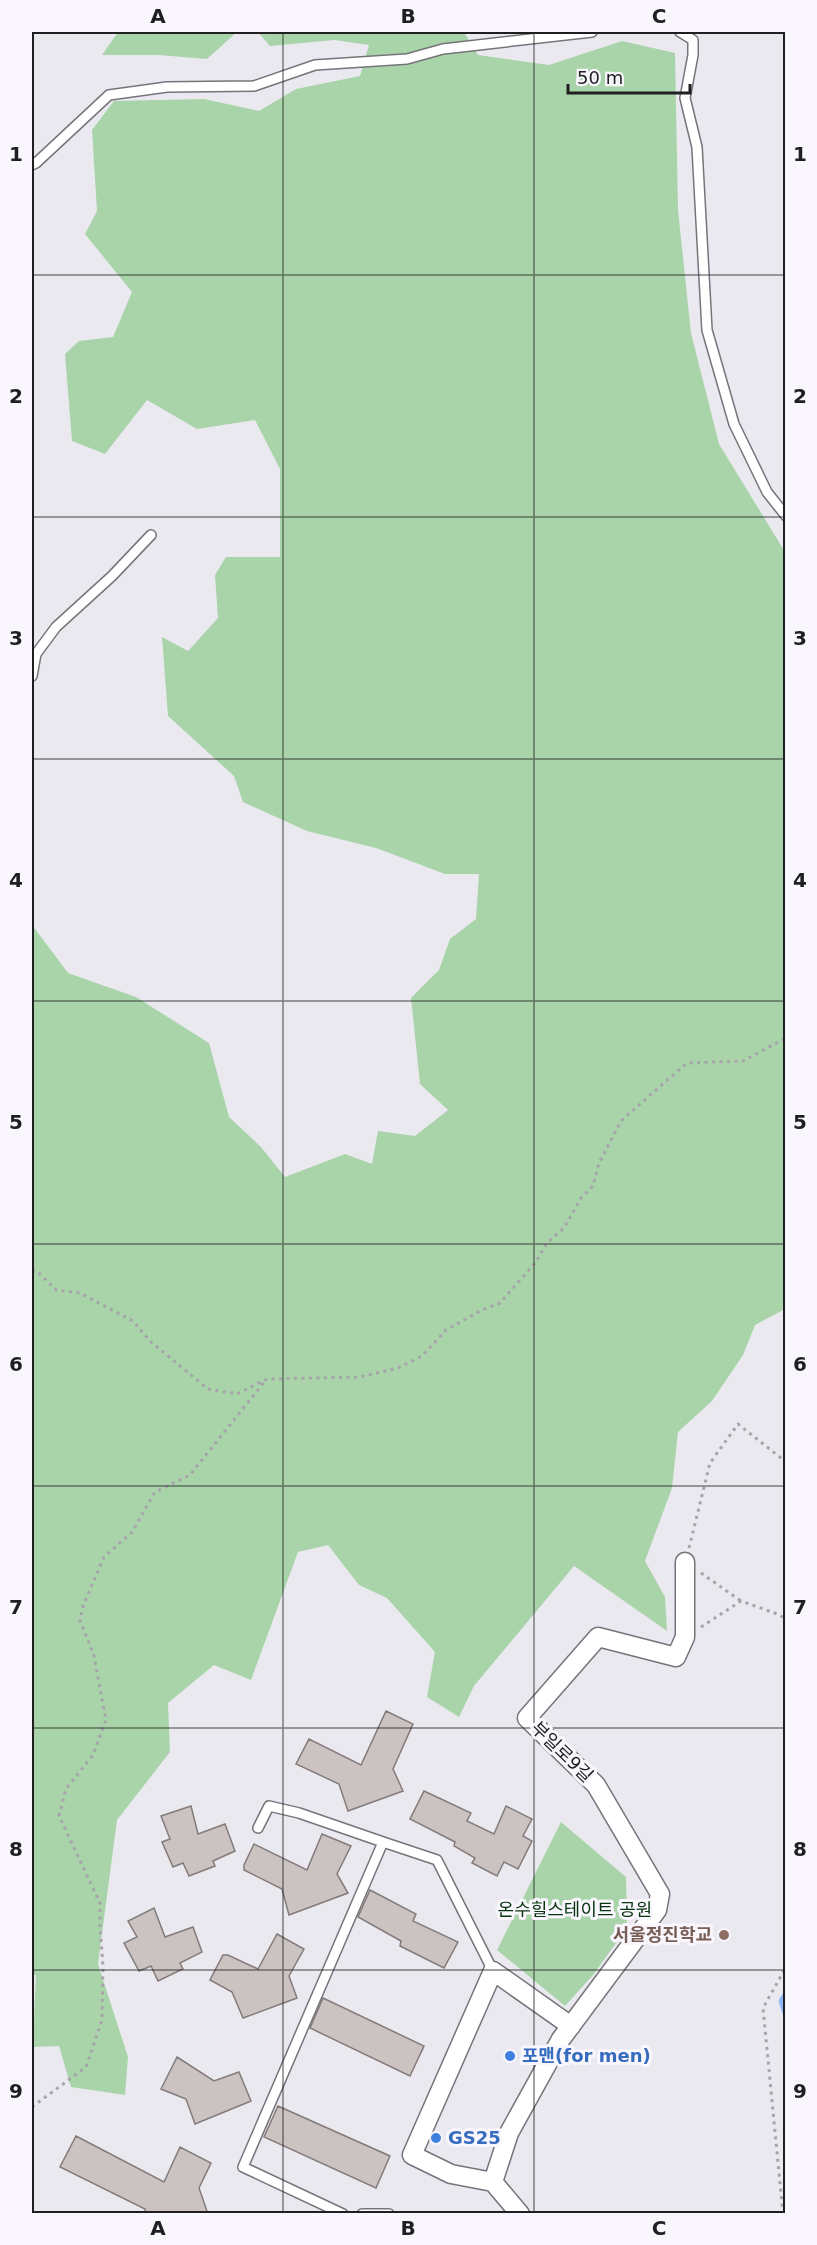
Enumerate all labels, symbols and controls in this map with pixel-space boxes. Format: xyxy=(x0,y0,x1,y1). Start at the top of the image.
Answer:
text: A xyxy=(150,4,166,28)
text: B xyxy=(400,4,416,28)
text: C xyxy=(652,4,666,28)
scale bar xyxy=(568,57,690,95)
text: 50 m xyxy=(577,67,623,88)
text: 1 xyxy=(9,142,23,166)
text: 1 xyxy=(793,142,807,166)
text: 2 xyxy=(9,384,23,408)
text: 2 xyxy=(793,384,807,408)
text: 3 xyxy=(9,626,23,650)
text: 3 xyxy=(793,626,807,650)
text: 4 xyxy=(9,868,23,892)
text: 4 xyxy=(793,868,807,892)
text: 5 xyxy=(9,1110,23,1134)
text: 5 xyxy=(793,1110,807,1134)
text: 6 xyxy=(9,1352,23,1376)
text: 6 xyxy=(793,1352,807,1376)
text: 7 xyxy=(9,1595,23,1619)
text: 7 xyxy=(793,1595,807,1619)
street label: 부일로9길 xyxy=(527,1717,598,1786)
text: 8 xyxy=(9,1837,23,1861)
text: 8 xyxy=(793,1837,807,1861)
park label: 온수힐스테이트 공원 xyxy=(498,1899,652,1920)
place label: 서울정진학교 xyxy=(613,1924,712,1945)
marker: 서울정진학교 xyxy=(717,1928,731,1942)
place label: 포맨(for men) xyxy=(522,2045,651,2066)
marker: 포맨(for men) xyxy=(503,2049,517,2063)
text: 9 xyxy=(9,2079,23,2103)
text: 9 xyxy=(793,2079,807,2103)
place label: GS25 xyxy=(448,2127,501,2148)
marker: GS25 xyxy=(429,2131,443,2145)
text: A xyxy=(150,2216,166,2240)
text: B xyxy=(400,2216,416,2240)
text: C xyxy=(652,2216,666,2240)

